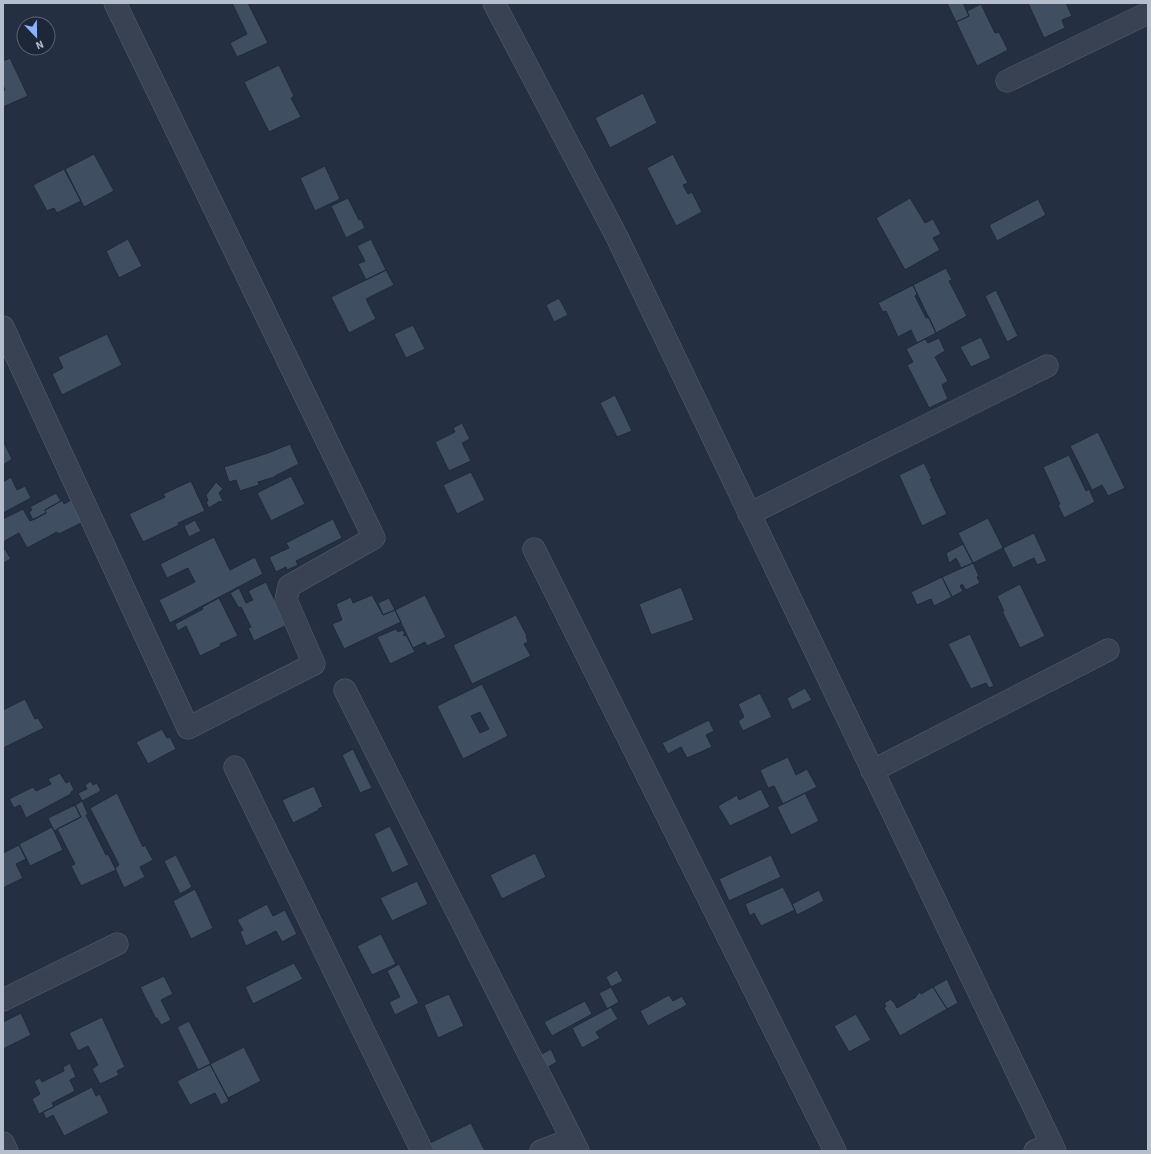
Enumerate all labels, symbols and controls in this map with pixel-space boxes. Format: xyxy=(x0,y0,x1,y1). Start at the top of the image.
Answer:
north arrow xyxy=(16,16,56,56)
text: N xyxy=(33,36,46,53)

